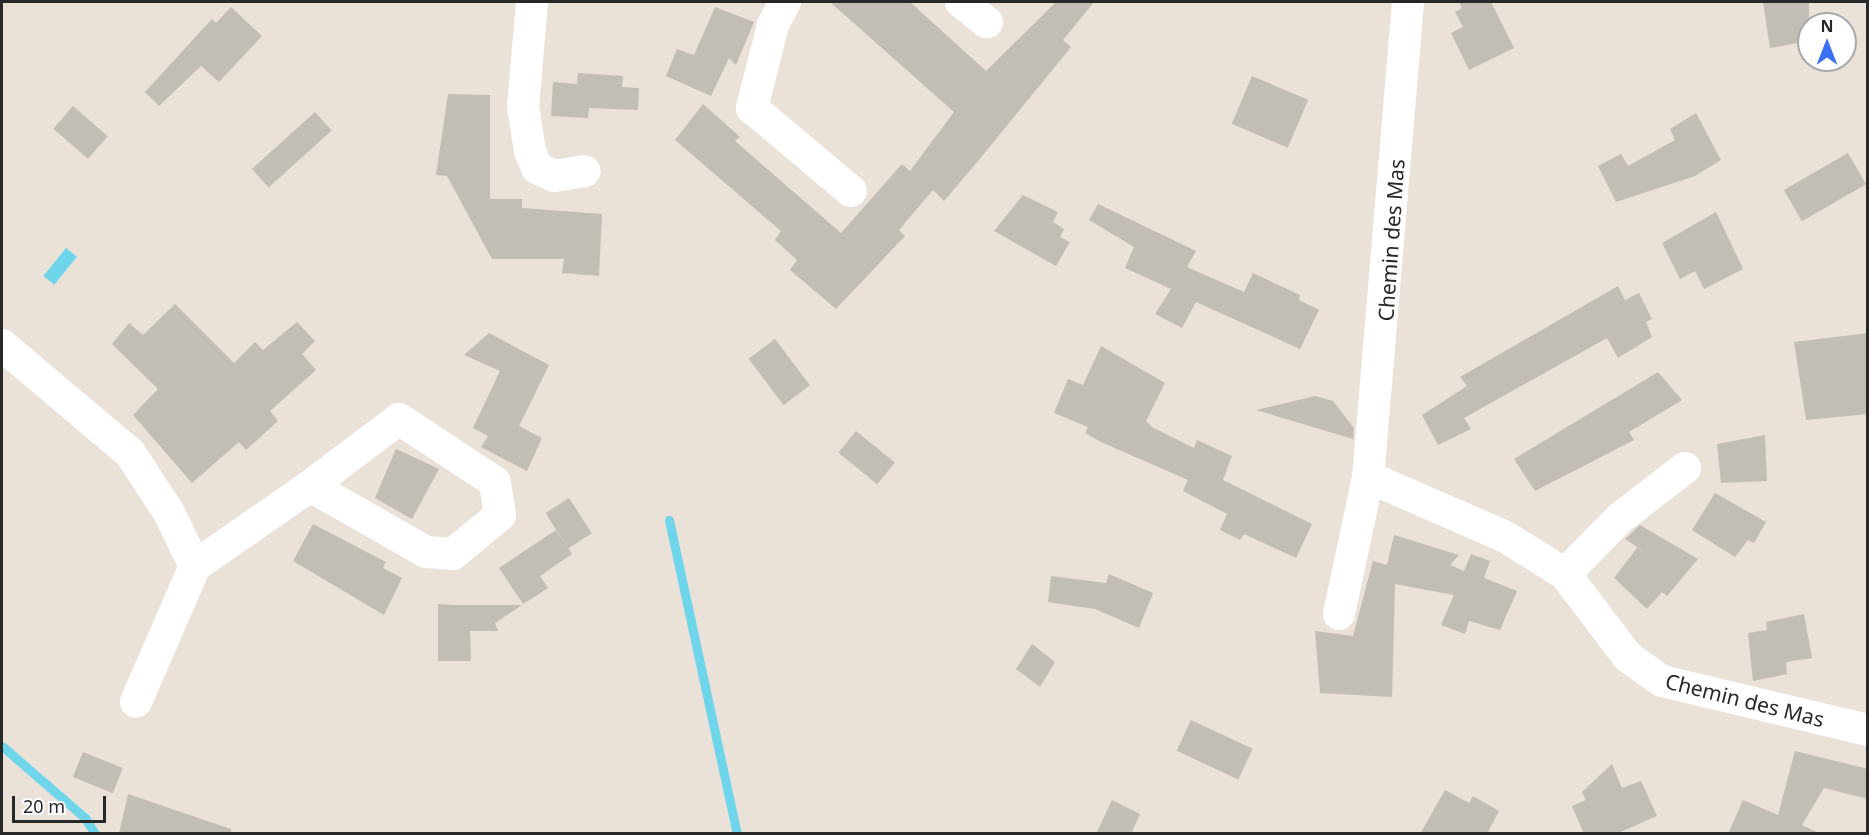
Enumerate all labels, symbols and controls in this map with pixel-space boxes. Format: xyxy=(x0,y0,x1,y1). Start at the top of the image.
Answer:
north arrow xyxy=(1797,12,1857,72)
text: N xyxy=(1820,15,1834,37)
street label: Chemin des Mas xyxy=(1373,158,1409,322)
street label: Chemin des Mas xyxy=(1663,668,1827,732)
scale bar xyxy=(15,784,110,822)
text: 20 m xyxy=(23,794,65,818)

